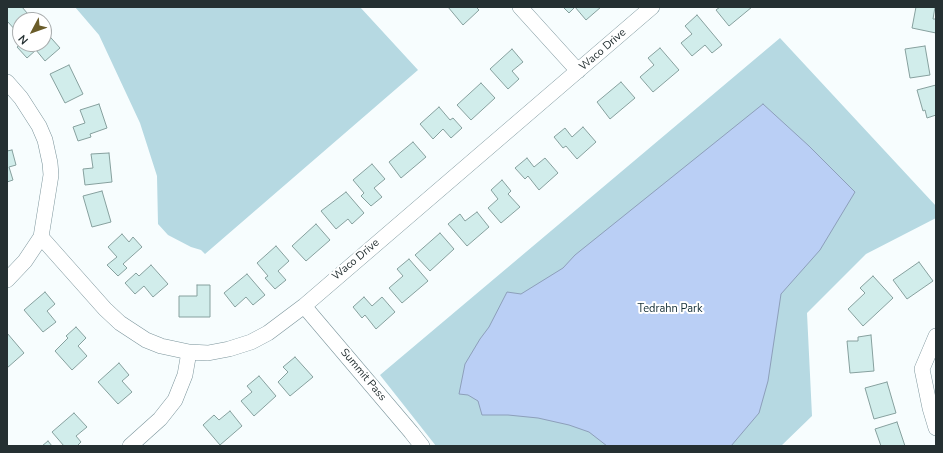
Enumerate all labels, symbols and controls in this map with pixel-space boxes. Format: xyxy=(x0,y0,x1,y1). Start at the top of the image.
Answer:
north arrow xyxy=(12,12,52,52)
street label: Waco Drive xyxy=(577,26,629,74)
text: N xyxy=(15,32,32,48)
street label: Waco Drive xyxy=(330,237,382,283)
park label: Tedrahn Park xyxy=(637,302,703,316)
street label: Summit Pass xyxy=(337,346,389,404)

